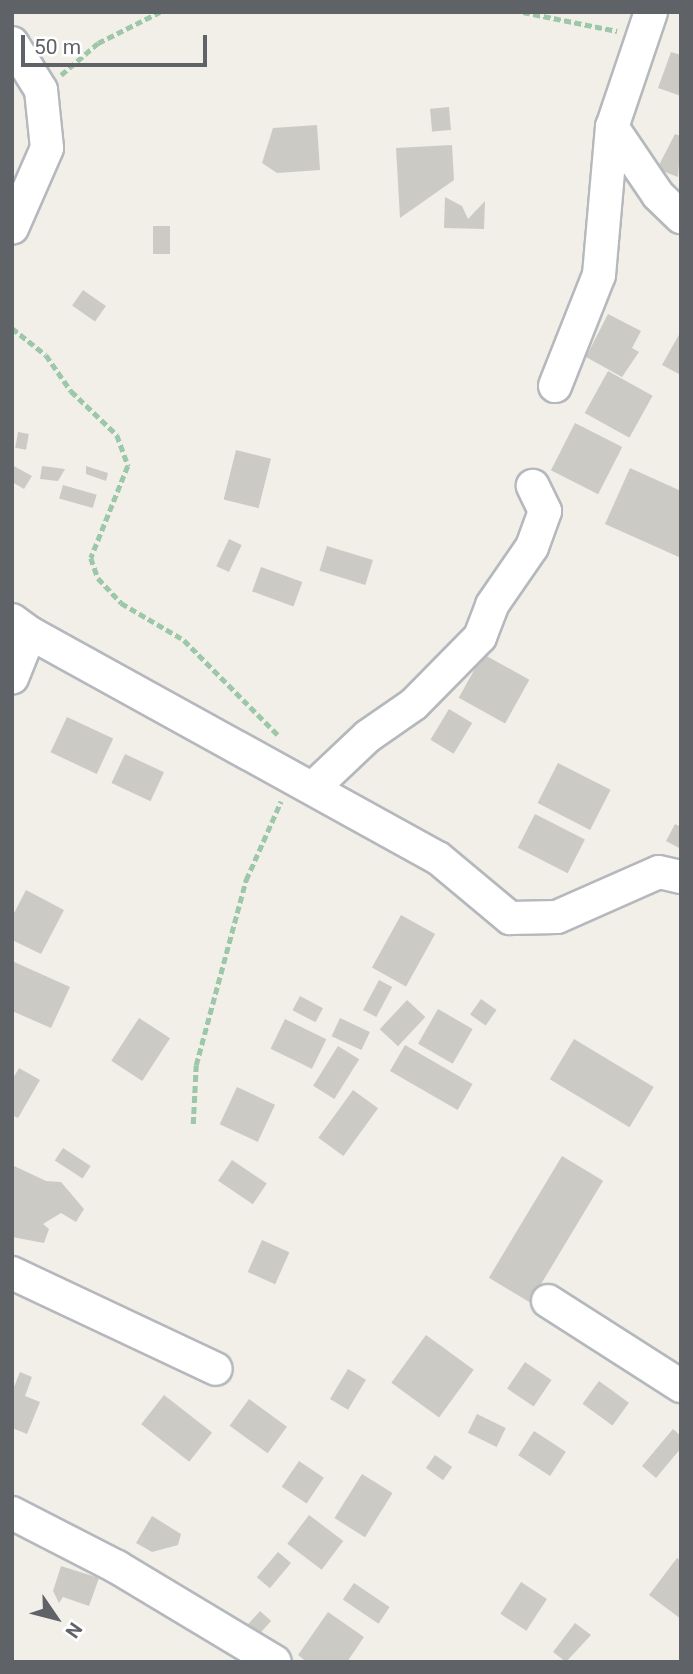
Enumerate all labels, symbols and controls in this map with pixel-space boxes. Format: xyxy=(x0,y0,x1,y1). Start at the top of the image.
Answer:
scale bar xyxy=(24,21,210,65)
text: 50 m xyxy=(34,35,81,59)
north arrow xyxy=(21,1583,91,1653)
text: N xyxy=(60,1618,87,1642)

